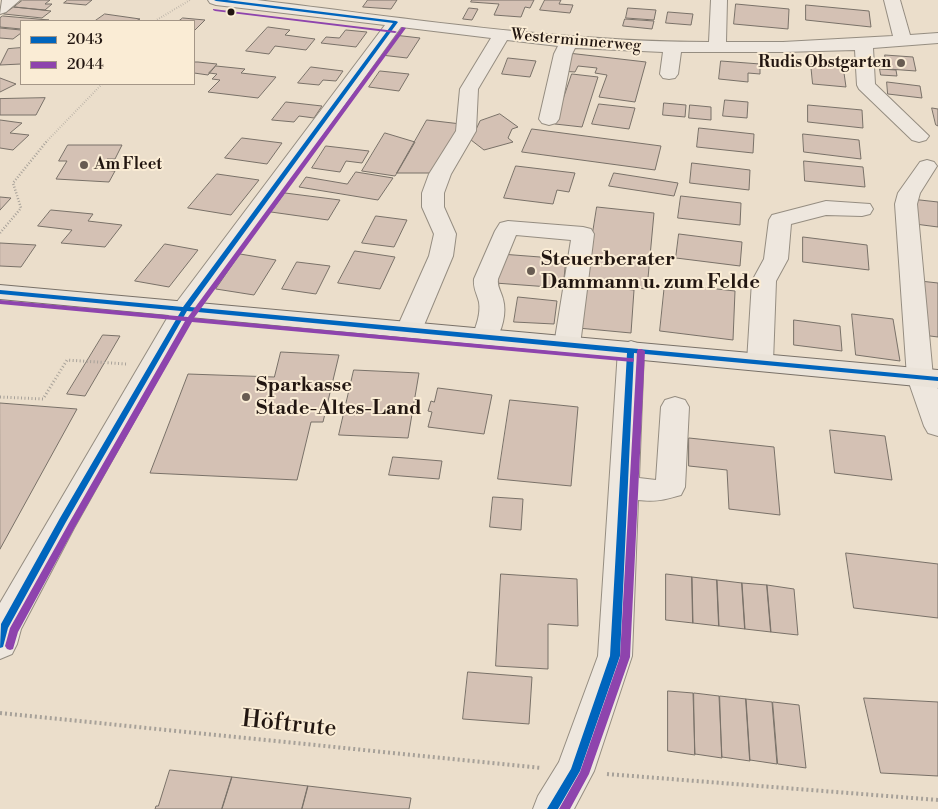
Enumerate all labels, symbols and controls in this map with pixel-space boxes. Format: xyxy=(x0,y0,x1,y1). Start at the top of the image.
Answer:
unlabelled marker xyxy=(226,7,236,17)
legend xyxy=(20,20,195,85)
street label: Westerminnerweg xyxy=(510,26,642,56)
text: 2043 xyxy=(67,30,103,49)
place label: Rudis Obstgarten xyxy=(758,53,891,73)
text: 2044 xyxy=(67,55,104,74)
marker: Rudis Obstgarten xyxy=(895,57,907,69)
place label: Am Fleet xyxy=(94,155,162,175)
marker: Am Fleet xyxy=(78,159,90,171)
place label: Steuerberater Dammann u. zum Felde xyxy=(541,248,760,295)
marker: Steuerberater Dammann u. zum Felde xyxy=(525,265,537,277)
place label: Sparkasse Stade-Altes-Land xyxy=(256,374,422,421)
marker: Sparkasse Stade-Altes-Land xyxy=(240,391,252,403)
street label: Höftrute xyxy=(240,706,338,744)

